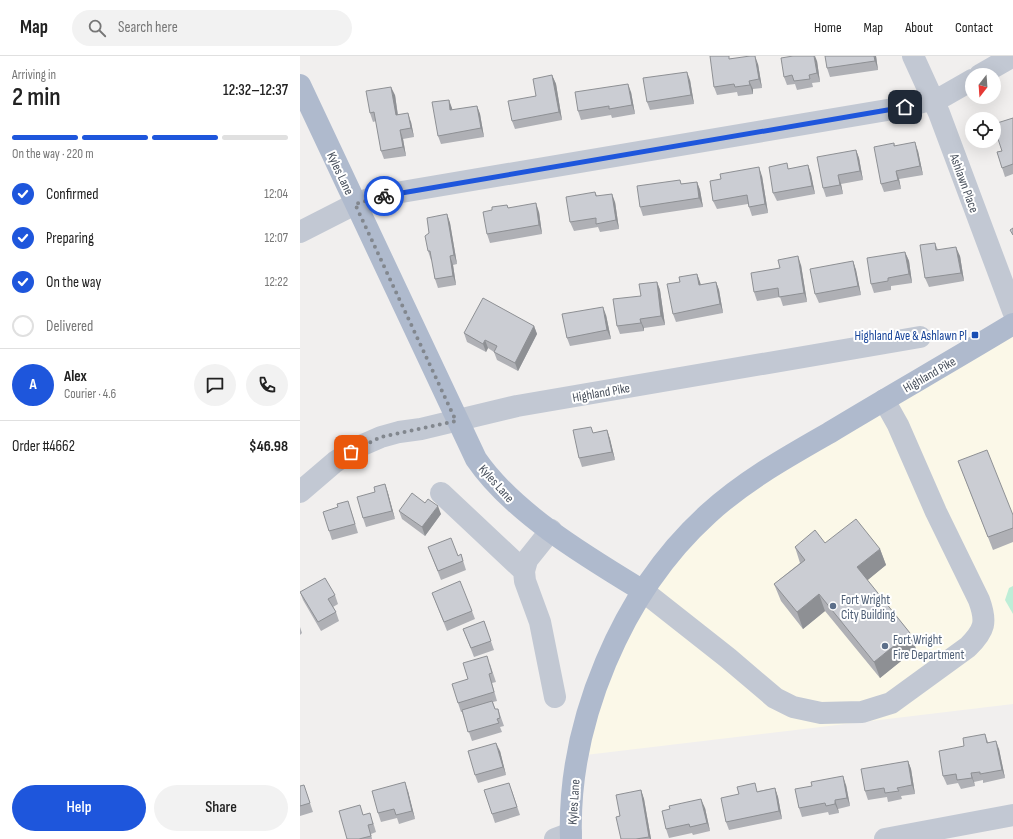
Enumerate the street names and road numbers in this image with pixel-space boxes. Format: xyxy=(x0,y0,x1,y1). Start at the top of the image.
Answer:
street label: Kyles Lane xyxy=(323,149,357,197)
street label: Ashlawn Place xyxy=(946,151,982,215)
street label: Highland Pike xyxy=(900,353,959,396)
street label: Highland Pike xyxy=(571,380,631,406)
street label: Kyles Lane xyxy=(475,461,517,506)
street label: Kyles Lane xyxy=(564,779,584,825)

